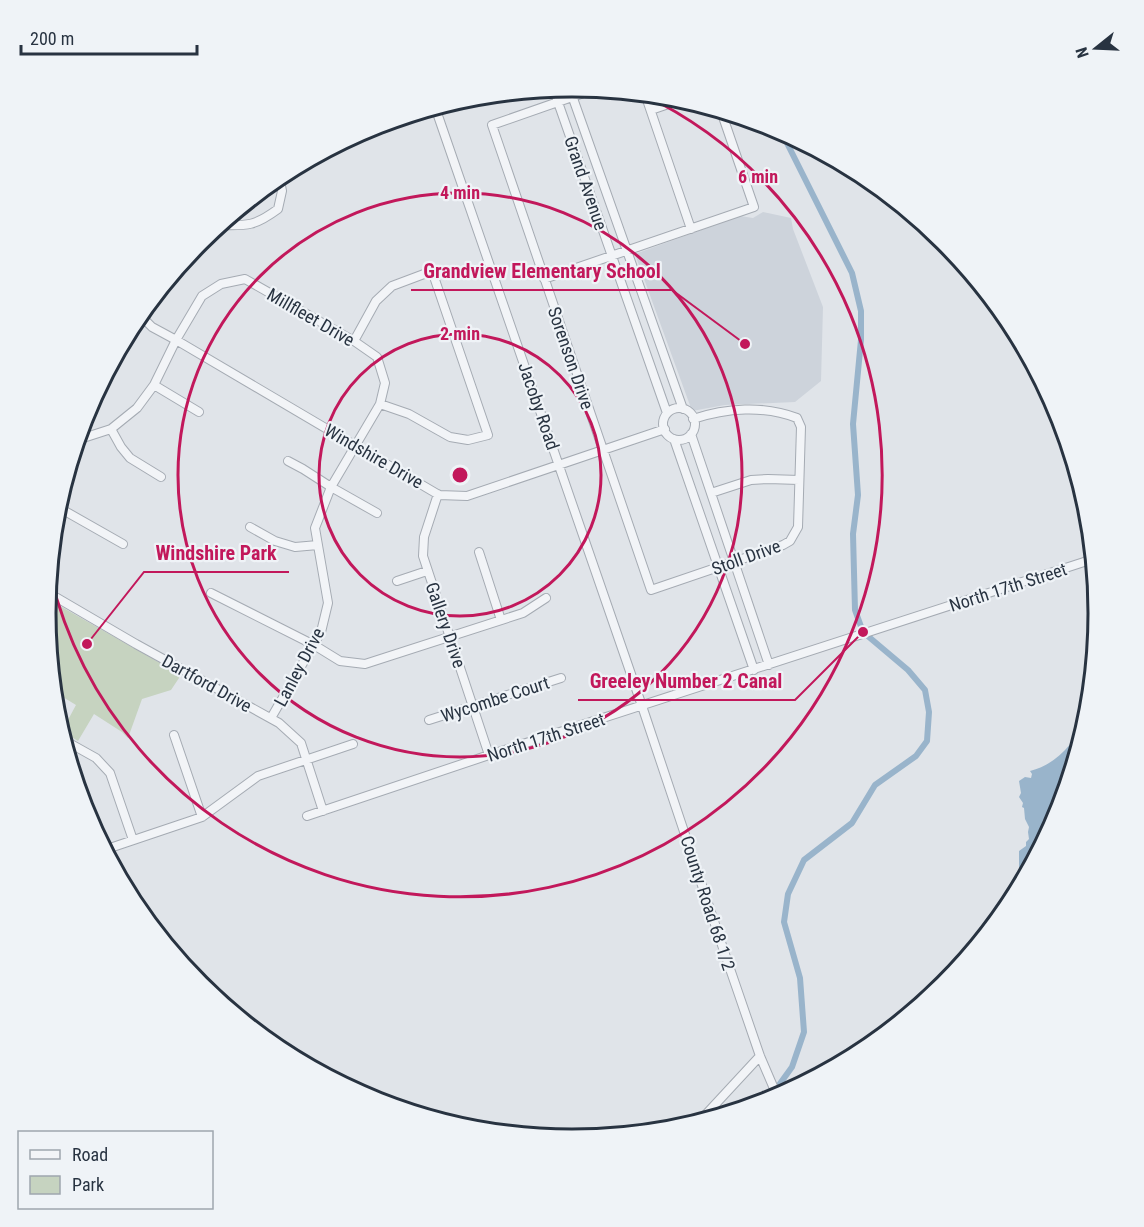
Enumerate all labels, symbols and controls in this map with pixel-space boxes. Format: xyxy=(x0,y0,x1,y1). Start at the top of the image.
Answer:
scale bar xyxy=(21,18,196,56)
north arrow xyxy=(1066,18,1126,78)
text: 200 m xyxy=(30,28,74,49)
text: N xyxy=(1072,45,1093,60)
street label: Grand Avenue xyxy=(560,133,612,233)
text: 6 min xyxy=(738,166,778,187)
text: 4 min xyxy=(440,182,480,203)
callout: Grandview Elementary School xyxy=(411,252,672,290)
text: Grandview Elementary School xyxy=(423,259,661,283)
street label: Millfleet Drive xyxy=(264,284,358,350)
street label: Sorenson Drive xyxy=(544,304,598,412)
text: 2 min xyxy=(440,323,480,344)
street label: Jacoby Road xyxy=(514,359,564,453)
street label: Windshire Drive xyxy=(321,419,427,493)
centre of rings xyxy=(450,465,470,485)
callout: Windshire Park xyxy=(144,534,289,572)
street label: Stoll Drive xyxy=(709,535,783,579)
text: Windshire Park xyxy=(155,541,277,565)
street label: North 17th Street xyxy=(947,558,1069,616)
street label: Gallery Drive xyxy=(422,579,470,671)
street label: Lanley Drive xyxy=(270,624,328,710)
street label: Dartford Drive xyxy=(159,650,255,716)
callout: Greeley Number 2 Canal xyxy=(578,662,795,700)
text: Greeley Number 2 Canal xyxy=(590,669,782,693)
street label: Wycombe Court xyxy=(438,672,552,726)
street label: North 17th Street xyxy=(485,708,607,766)
street label: County Road 68 1/2 xyxy=(676,833,740,973)
legend xyxy=(18,1131,213,1209)
text: Road xyxy=(72,1144,108,1165)
text: Park xyxy=(72,1174,104,1195)

